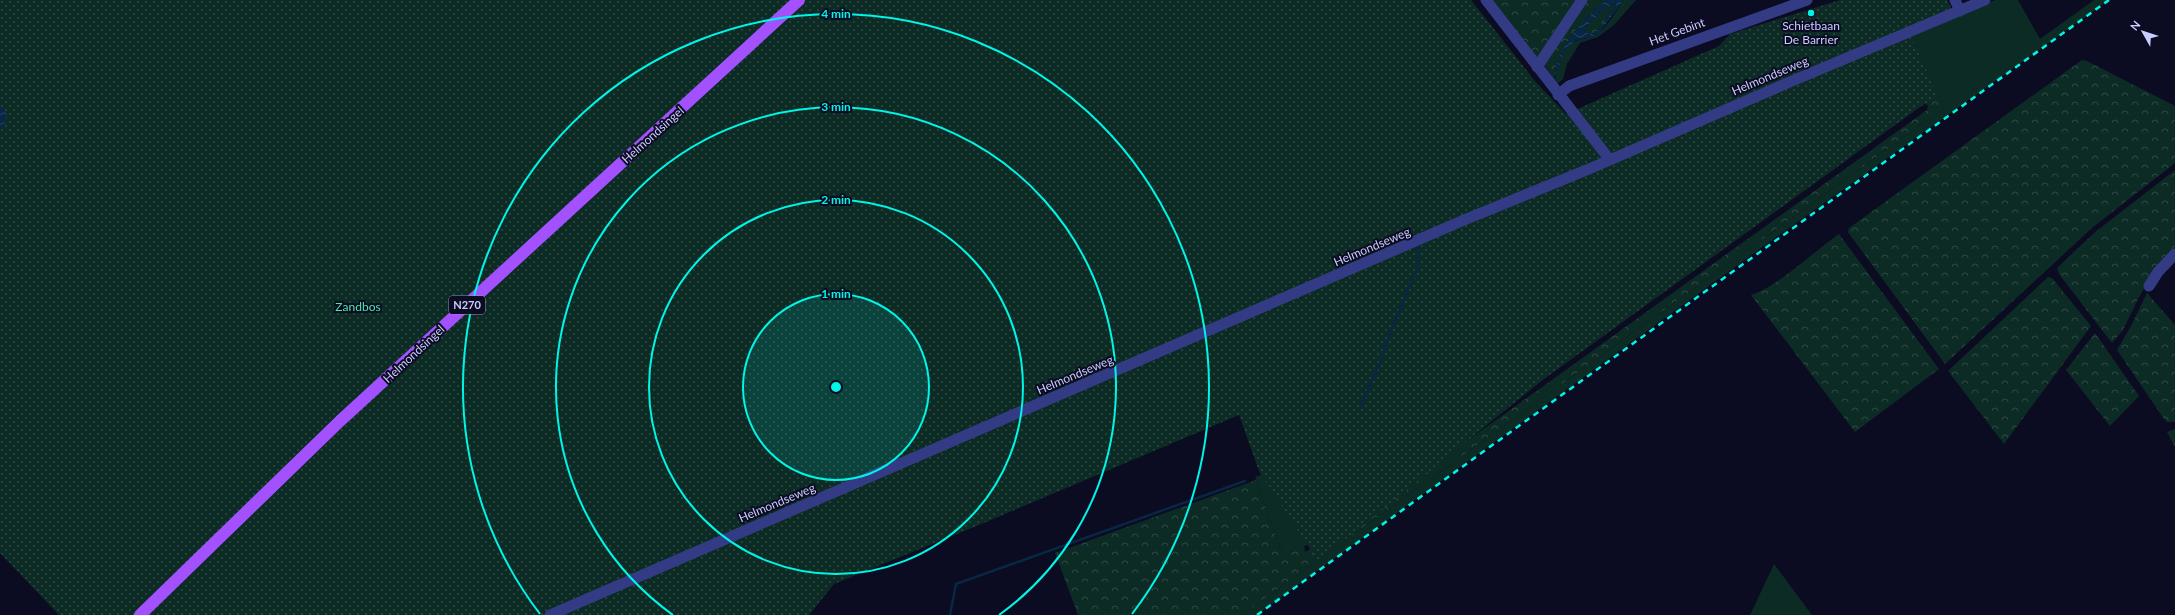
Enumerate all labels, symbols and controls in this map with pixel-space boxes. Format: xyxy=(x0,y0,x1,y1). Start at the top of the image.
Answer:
text: 4 min xyxy=(821,6,851,21)
marker: Schietbaan De Barrier xyxy=(1806,8,1816,18)
north arrow xyxy=(2123,12,2163,52)
street label: Het Gebint xyxy=(1647,14,1707,49)
place label: Schietbaan De Barrier xyxy=(1782,18,1840,47)
text: N xyxy=(2127,18,2143,33)
street label: Helmondseweg xyxy=(1729,53,1810,98)
text: 3 min xyxy=(821,99,851,114)
street label: Helmondsingel xyxy=(619,103,687,166)
text: 2 min xyxy=(821,192,851,207)
street label: Helmondseweg xyxy=(1331,224,1412,269)
text: 1 min xyxy=(821,286,851,301)
road number: N270 xyxy=(449,296,485,314)
park label: Zandbos xyxy=(335,299,381,314)
street label: Helmondsingel xyxy=(380,321,447,386)
street label: Helmondseweg xyxy=(1034,352,1115,397)
centre of rings xyxy=(829,380,843,394)
street label: Helmondseweg xyxy=(736,480,817,525)

